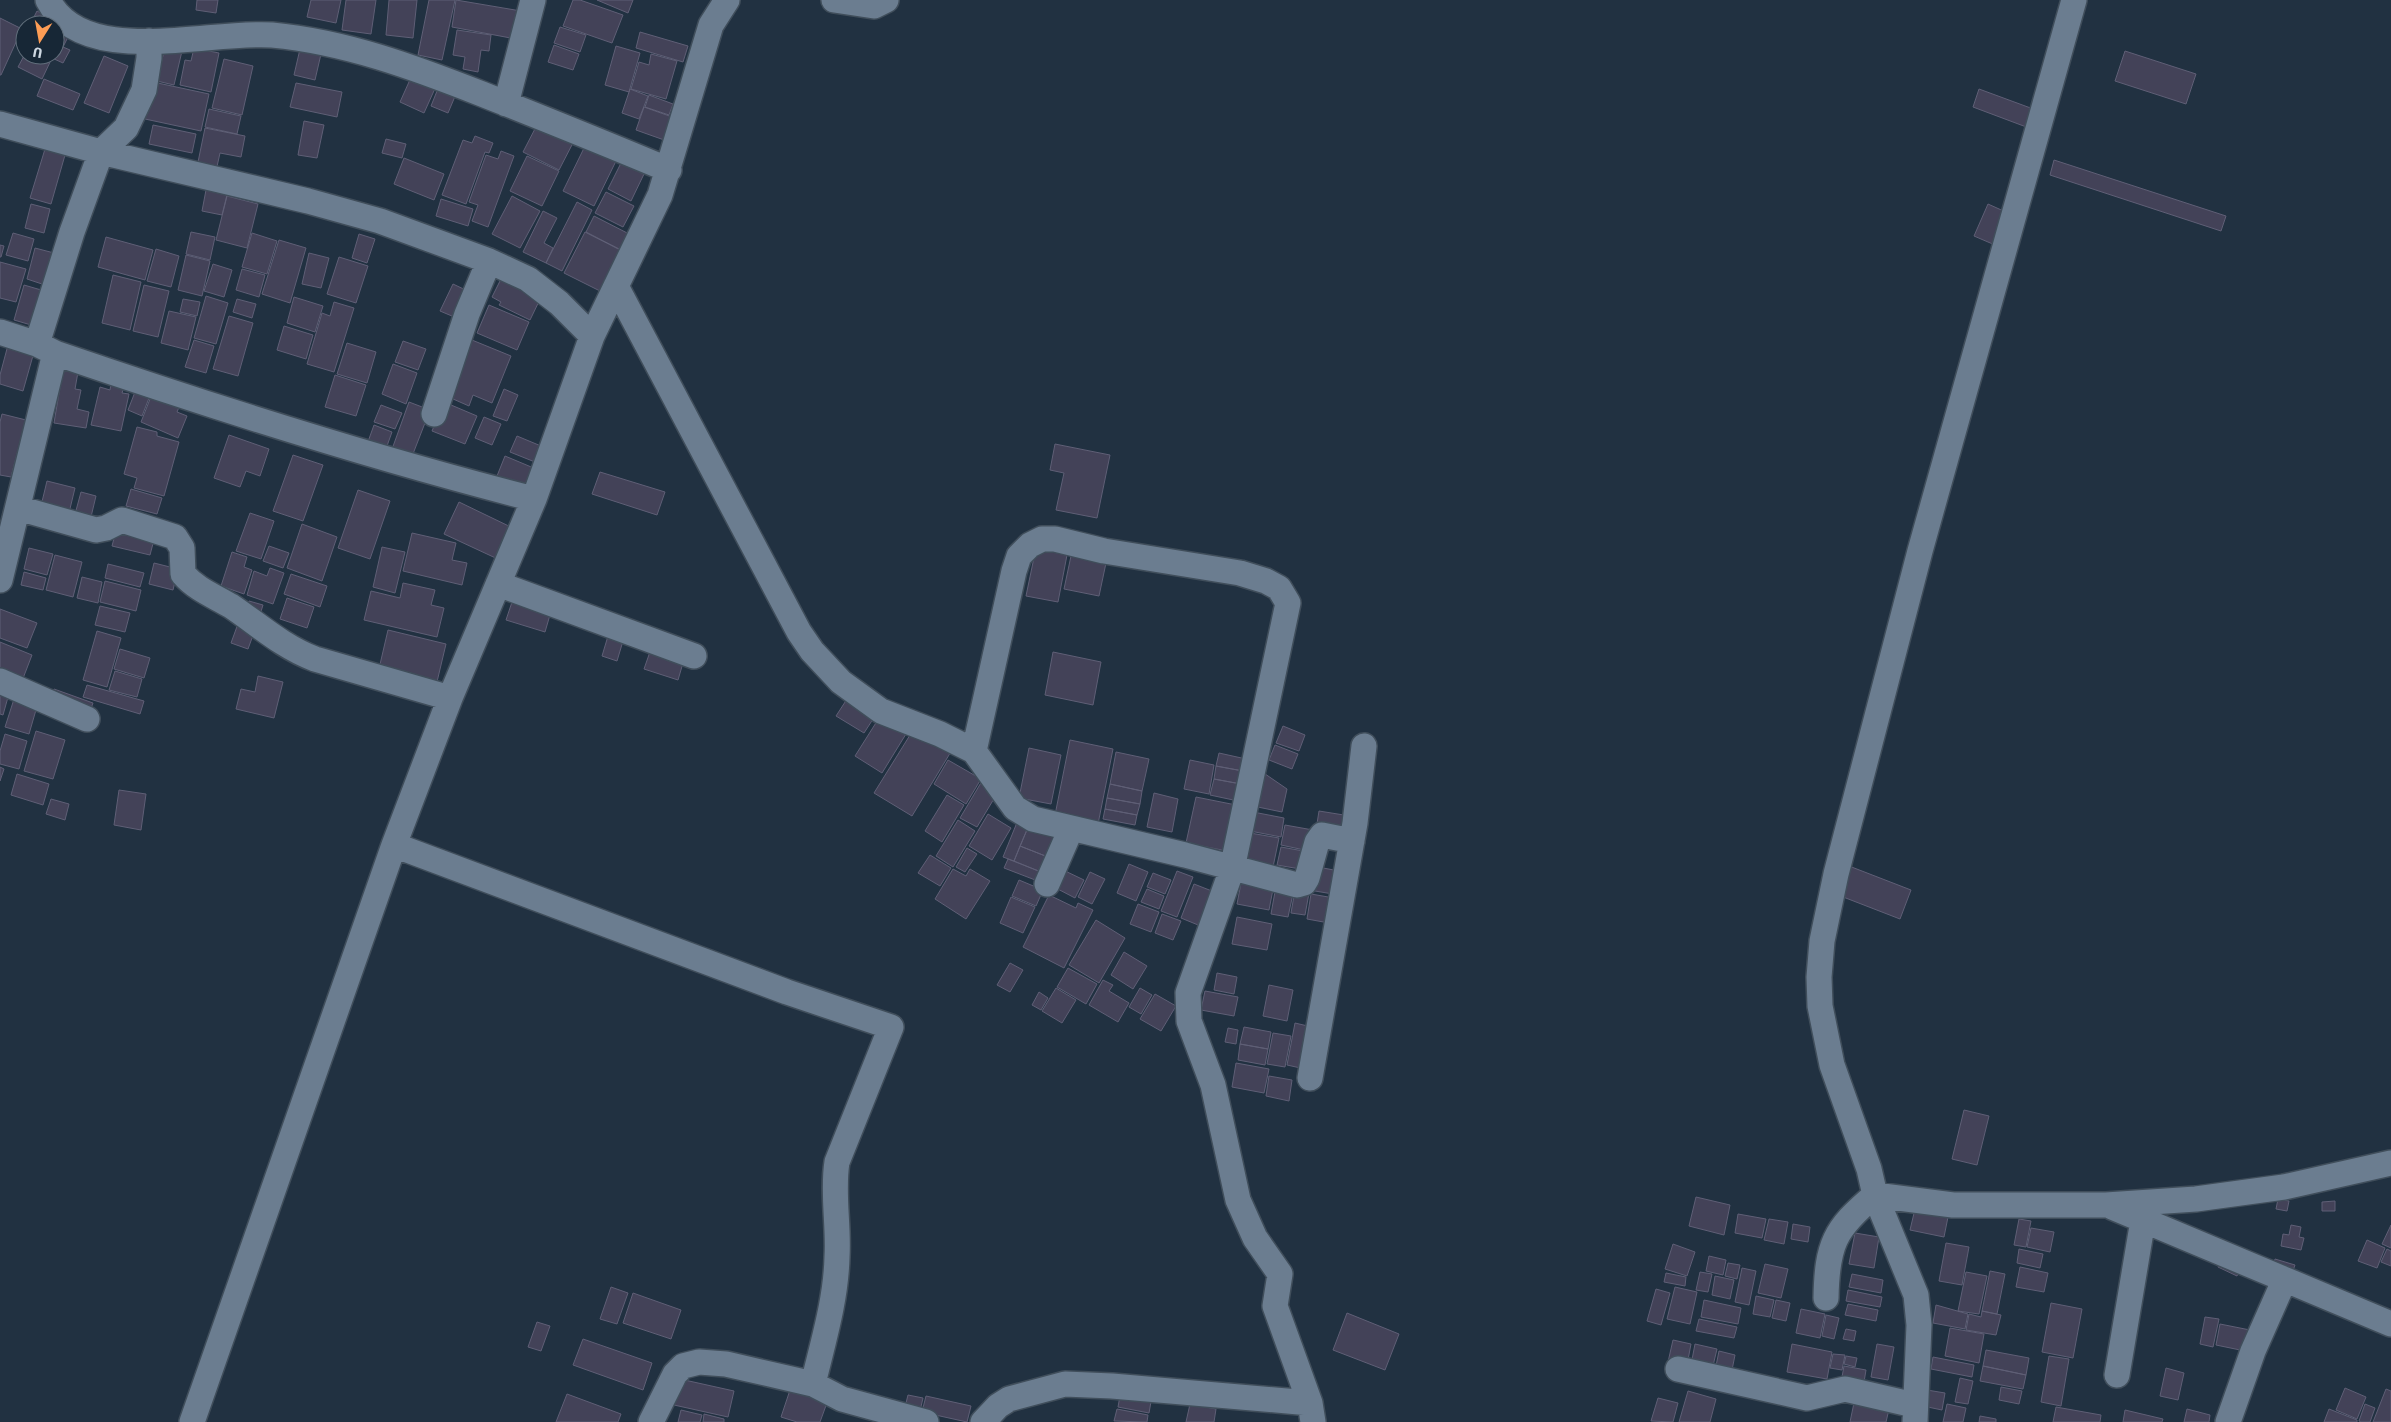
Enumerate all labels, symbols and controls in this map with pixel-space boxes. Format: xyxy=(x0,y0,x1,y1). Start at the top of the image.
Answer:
north arrow xyxy=(15,15,65,65)
text: U xyxy=(32,43,44,61)

